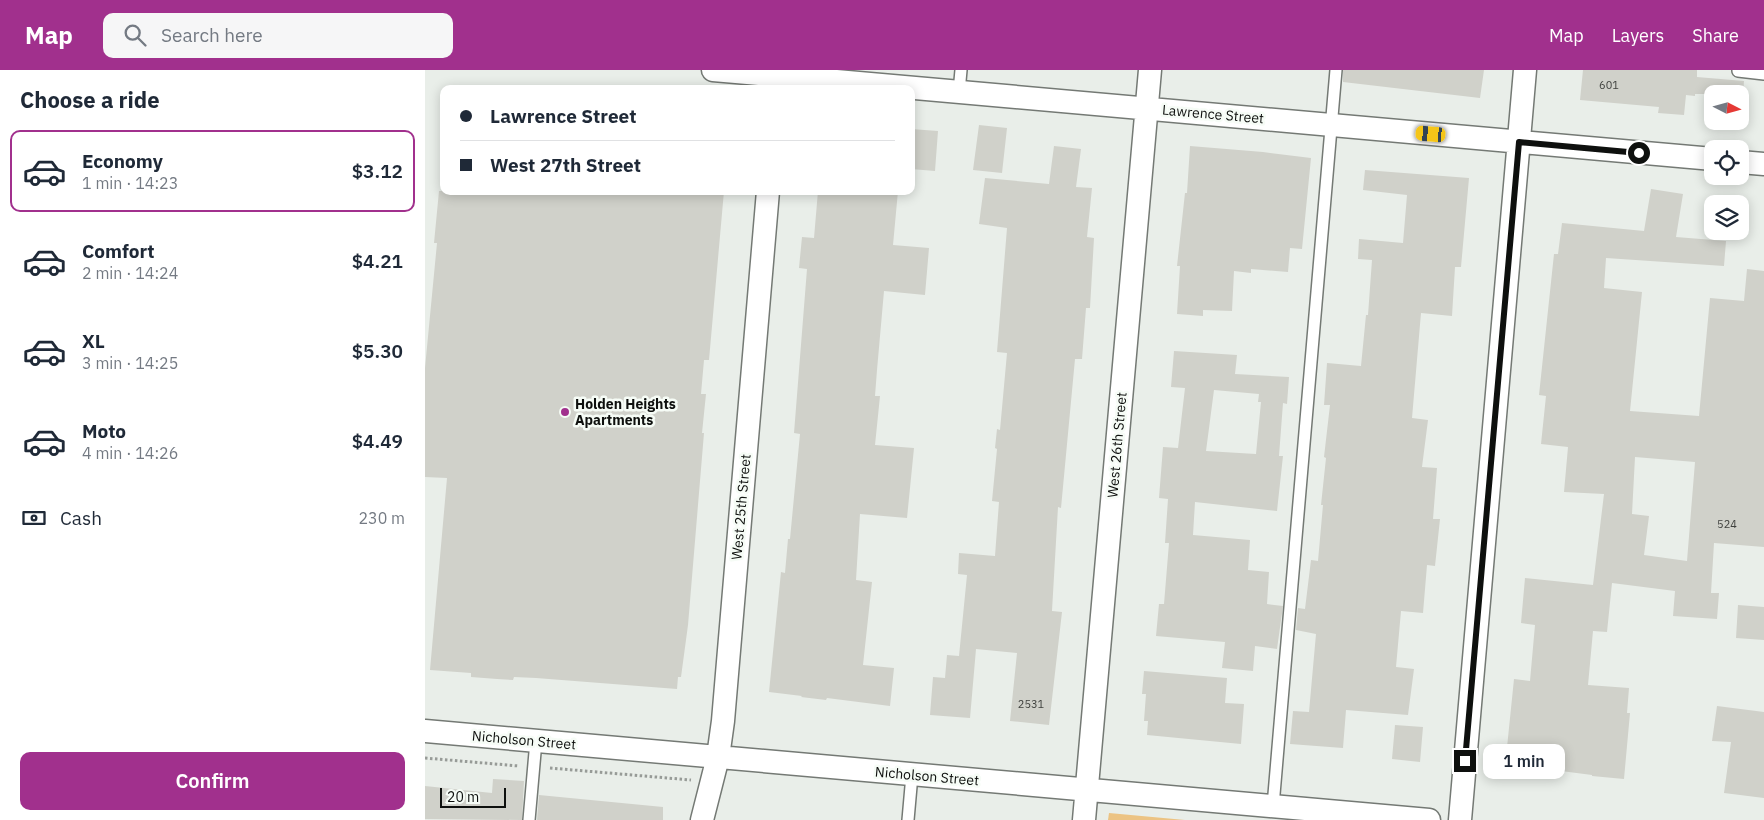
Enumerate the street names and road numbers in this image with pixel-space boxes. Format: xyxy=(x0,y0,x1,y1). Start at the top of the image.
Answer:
street label: Lawrence Street xyxy=(1161,101,1265,127)
street label: West 26th Street xyxy=(1103,391,1131,499)
street label: West 25th Street xyxy=(727,453,755,561)
street label: Nicholson Street xyxy=(471,726,577,754)
street label: Nicholson Street xyxy=(874,762,980,790)

